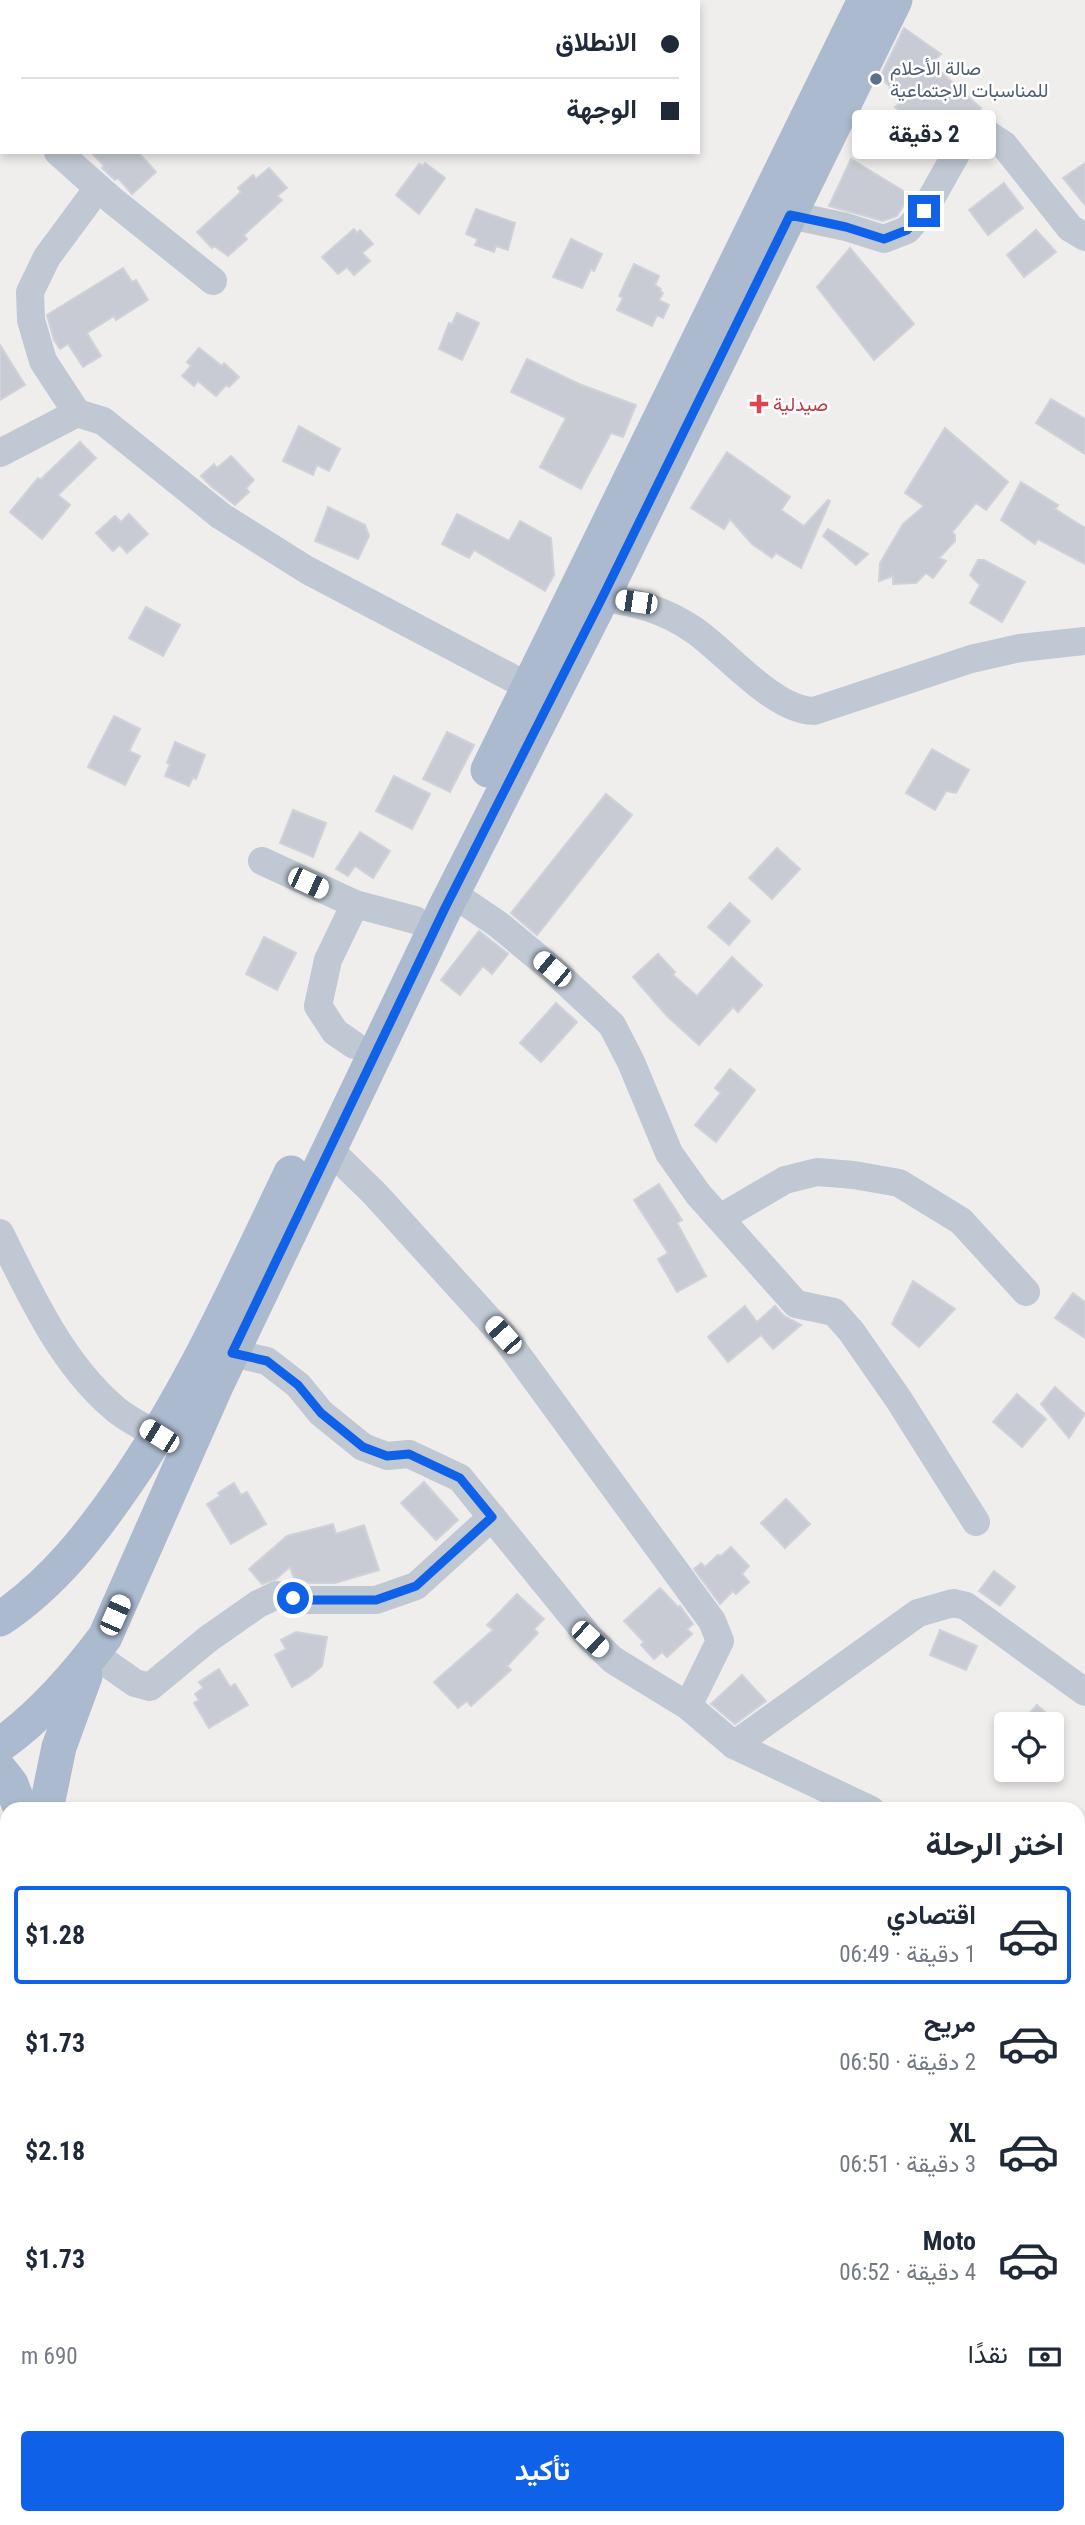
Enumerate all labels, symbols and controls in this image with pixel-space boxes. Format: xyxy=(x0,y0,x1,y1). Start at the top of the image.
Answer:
text: الانطلاق xyxy=(555,27,637,57)
place label: صالة الأحلام للمناسبات الاجتماعية xyxy=(890,57,1049,102)
marker: صالة الأحلام للمناسبات الاجتماعية xyxy=(868,71,884,87)
text: الوجهة xyxy=(566,94,637,124)
callout: 2 دقيقة xyxy=(852,110,996,158)
text: 2 دقيقة xyxy=(888,121,960,148)
route end xyxy=(908,195,940,227)
place label: صيدلية xyxy=(773,393,828,416)
marker: صيدلية xyxy=(751,396,767,412)
car xyxy=(614,589,659,615)
car xyxy=(285,865,332,901)
car xyxy=(530,947,575,991)
car xyxy=(482,1312,525,1358)
car xyxy=(136,1416,183,1456)
route start xyxy=(277,1582,309,1614)
car xyxy=(97,1592,134,1638)
car xyxy=(568,1617,613,1661)
map controls xyxy=(994,1712,1064,1782)
button: locate xyxy=(994,1712,1064,1782)
text: اختر الرحلة xyxy=(925,1825,1064,1863)
text: اقتصادي xyxy=(887,1900,976,1930)
icon: car xyxy=(997,1904,1060,1967)
text: $1.28 xyxy=(25,1920,85,1950)
text: 1 دقيقة · 06:49 xyxy=(839,1941,976,1968)
text: مريح xyxy=(924,2008,976,2038)
icon: car xyxy=(997,2012,1060,2075)
text: $1.73 xyxy=(25,2028,85,2058)
text: 2 دقيقة · 06:50 xyxy=(839,2049,976,2076)
text: XL xyxy=(949,2118,976,2148)
icon: car xyxy=(997,2120,1060,2183)
text: $2.18 xyxy=(25,2136,85,2166)
text: 3 دقيقة · 06:51 xyxy=(839,2151,976,2178)
text: Moto xyxy=(923,2226,976,2256)
icon: car xyxy=(997,2228,1060,2291)
text: $1.73 xyxy=(25,2244,85,2274)
text: 4 دقيقة · 06:52 xyxy=(839,2259,976,2286)
icon: cash xyxy=(1026,2338,1064,2376)
text: نقدًا xyxy=(968,2339,1008,2369)
text: 690 m xyxy=(21,2343,78,2370)
button: تأكيد xyxy=(21,2431,1064,2511)

